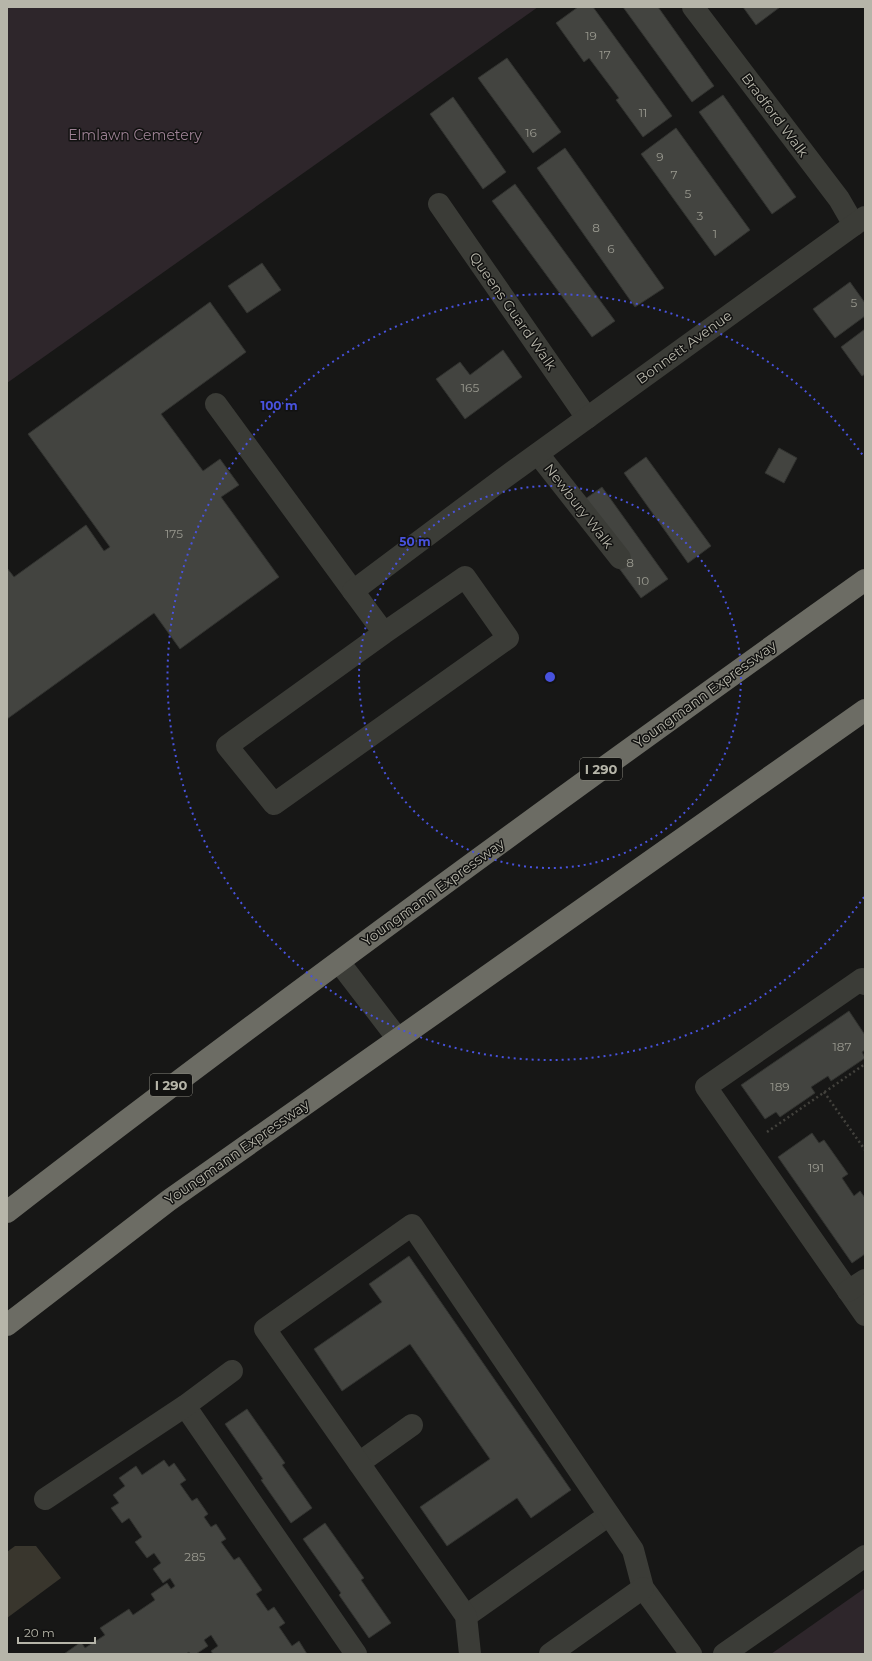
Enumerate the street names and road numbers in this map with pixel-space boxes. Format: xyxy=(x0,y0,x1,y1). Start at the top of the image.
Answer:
street label: Bradford Walk xyxy=(738,69,813,161)
street label: Queens Guard Walk xyxy=(465,248,561,374)
street label: Bonnett Avenue xyxy=(632,306,736,388)
street label: Newbury Walk xyxy=(540,460,618,553)
street label: Youngmann Expressway xyxy=(630,636,780,752)
road number: I 290 xyxy=(580,758,622,780)
street label: Youngmann Expressway xyxy=(358,834,508,950)
road number: I 290 xyxy=(150,1074,192,1096)
street label: Youngmann Expressway xyxy=(161,1095,313,1209)

